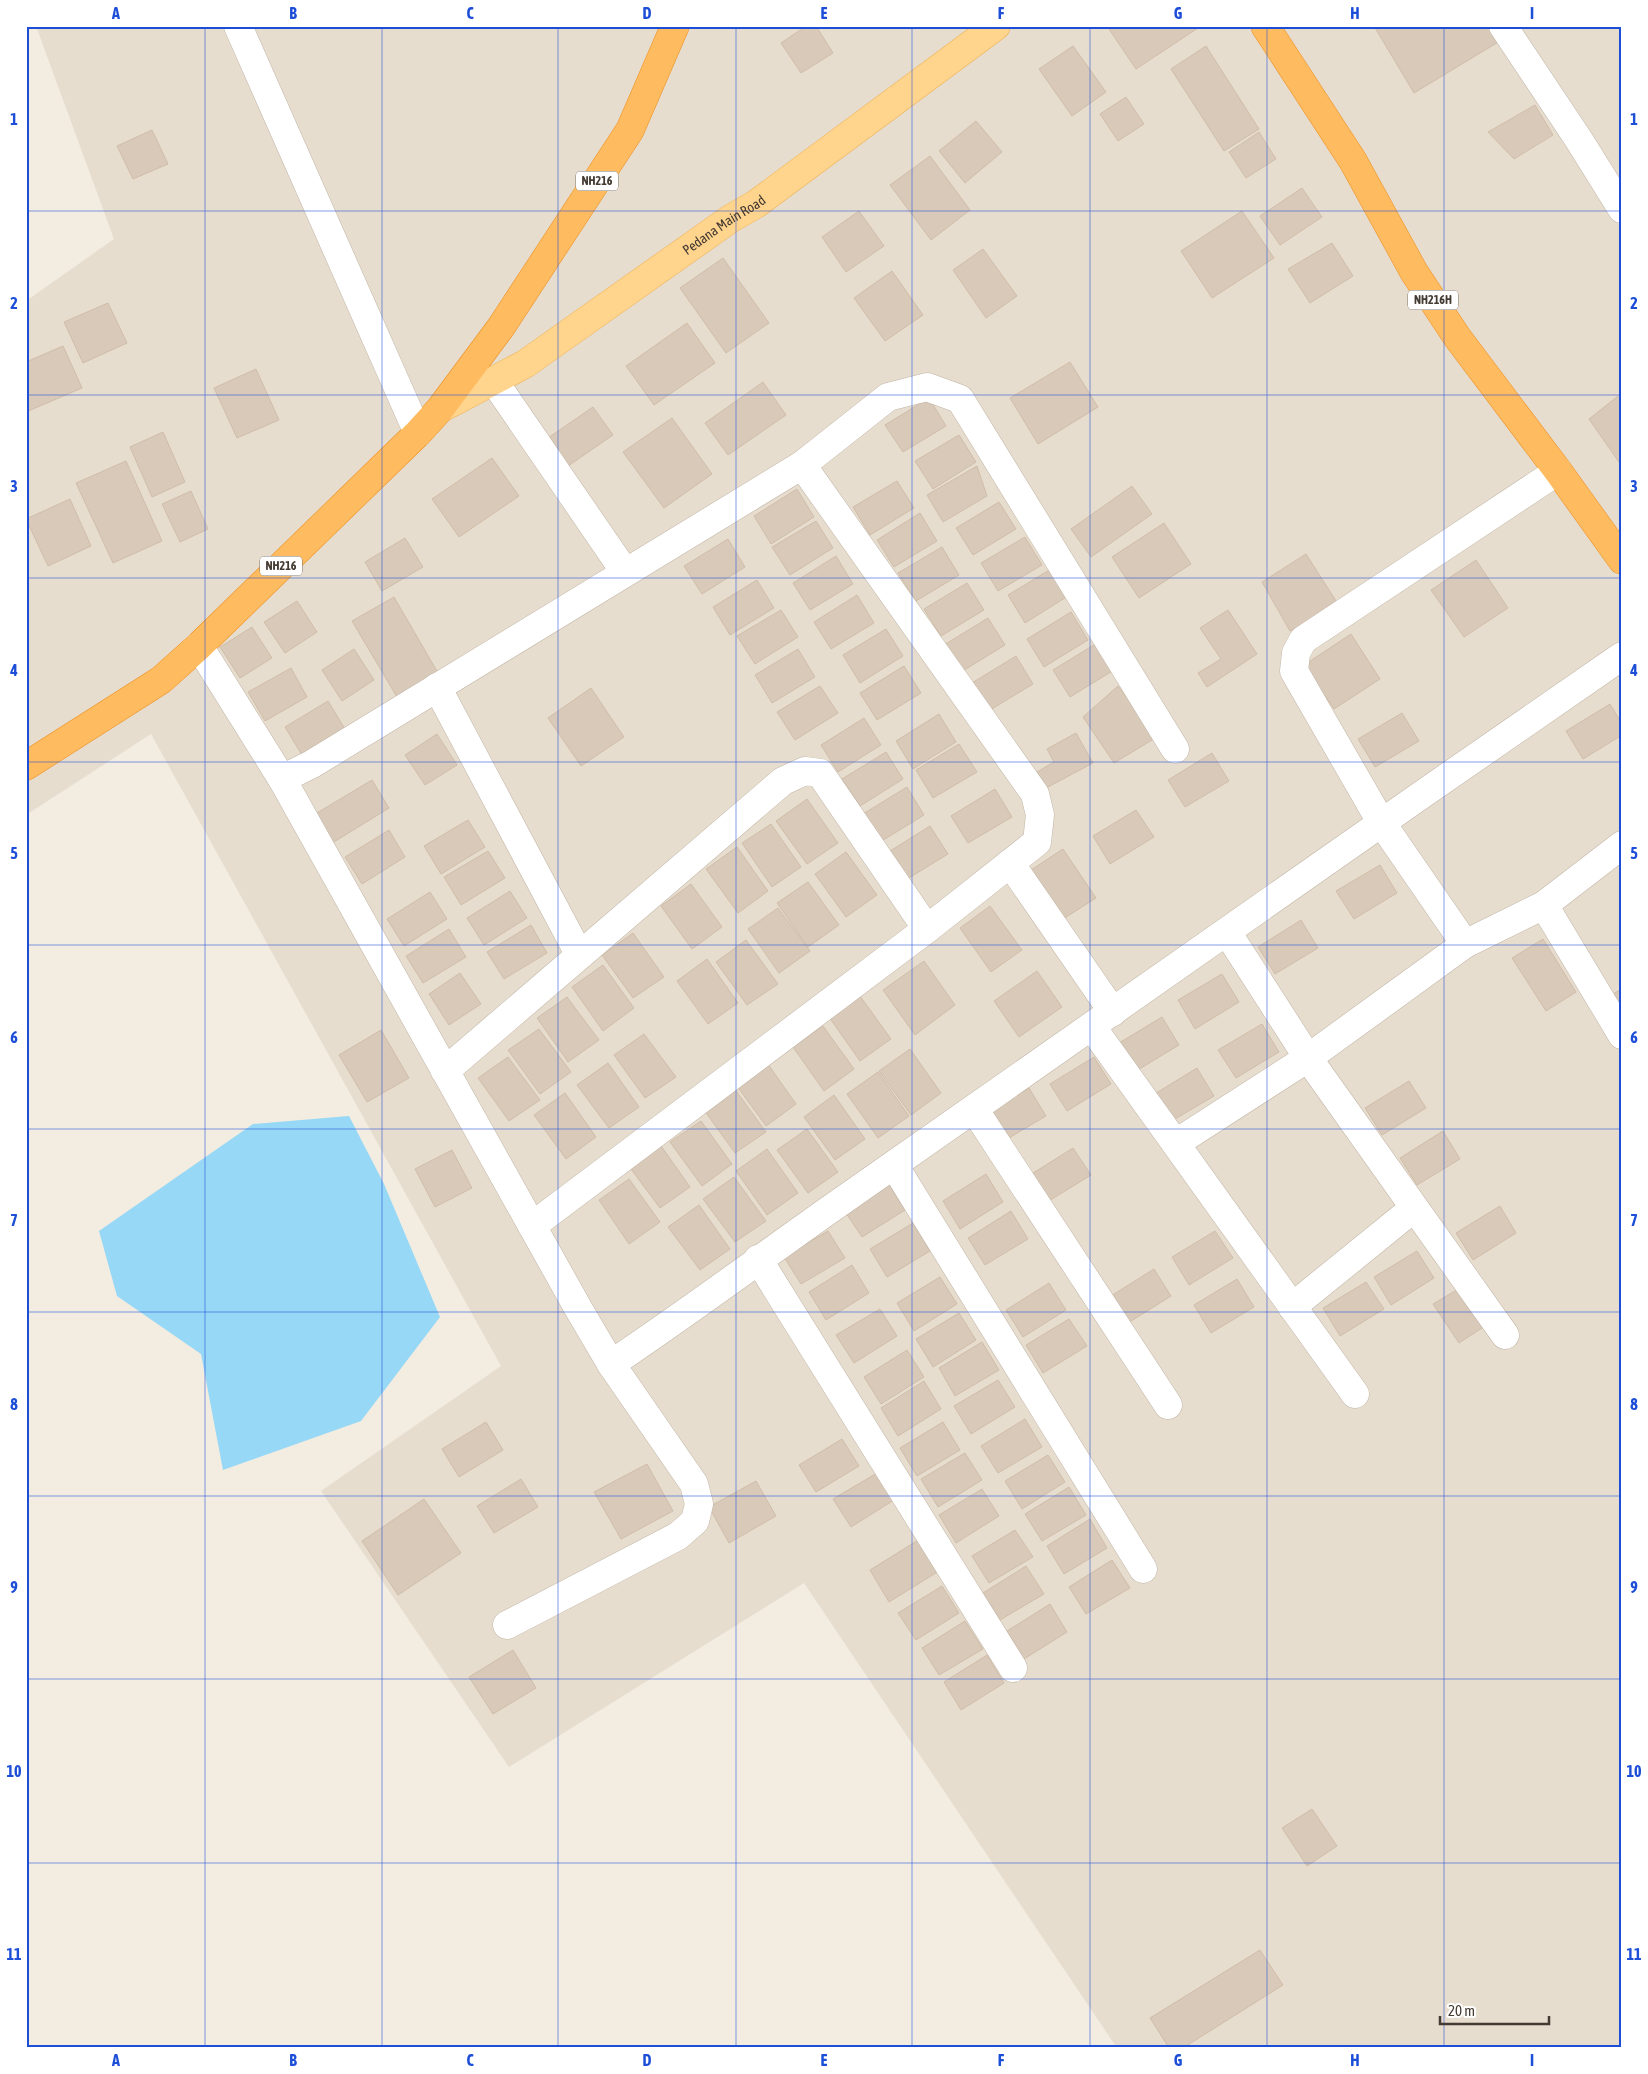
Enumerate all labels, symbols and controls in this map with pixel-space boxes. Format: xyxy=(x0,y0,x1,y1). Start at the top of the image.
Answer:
text: A xyxy=(111,4,120,22)
text: B xyxy=(289,4,297,22)
text: C xyxy=(466,4,474,22)
text: D xyxy=(643,4,652,22)
text: E xyxy=(821,4,828,22)
text: F xyxy=(998,4,1005,22)
text: G xyxy=(1174,4,1183,22)
text: H xyxy=(1350,4,1360,22)
text: I xyxy=(1530,4,1534,22)
text: 1 xyxy=(10,110,18,128)
text: 1 xyxy=(1630,110,1638,128)
road number: NH216 xyxy=(576,172,618,190)
street label: Pedana Main Road xyxy=(679,192,769,258)
road number: NH216H xyxy=(1408,290,1458,310)
text: 2 xyxy=(10,294,18,312)
text: 2 xyxy=(1630,294,1638,312)
text: 3 xyxy=(10,477,18,495)
text: 3 xyxy=(1630,477,1638,495)
road number: NH216 xyxy=(260,556,302,576)
text: 4 xyxy=(9,661,18,679)
text: 4 xyxy=(1629,661,1638,679)
text: 5 xyxy=(10,844,18,862)
text: 5 xyxy=(1630,844,1638,862)
text: 6 xyxy=(10,1028,18,1046)
text: 6 xyxy=(1630,1028,1638,1046)
text: 7 xyxy=(10,1211,18,1229)
text: 7 xyxy=(1630,1211,1638,1229)
text: 8 xyxy=(10,1395,18,1413)
text: 8 xyxy=(1630,1395,1638,1413)
text: 9 xyxy=(10,1578,18,1596)
text: 9 xyxy=(1630,1578,1638,1596)
text: 10 xyxy=(6,1762,22,1780)
text: 10 xyxy=(1626,1762,1642,1780)
text: 11 xyxy=(6,1945,22,1963)
text: 11 xyxy=(1626,1945,1642,1963)
scale bar xyxy=(1440,1994,1549,2026)
text: 20 m xyxy=(1448,2002,1475,2019)
text: A xyxy=(111,2051,120,2069)
text: B xyxy=(289,2051,297,2069)
text: C xyxy=(466,2051,474,2069)
text: D xyxy=(643,2051,652,2069)
text: E xyxy=(821,2051,828,2069)
text: F xyxy=(998,2051,1005,2069)
text: G xyxy=(1174,2051,1183,2069)
text: H xyxy=(1350,2051,1360,2069)
text: I xyxy=(1530,2051,1534,2069)

